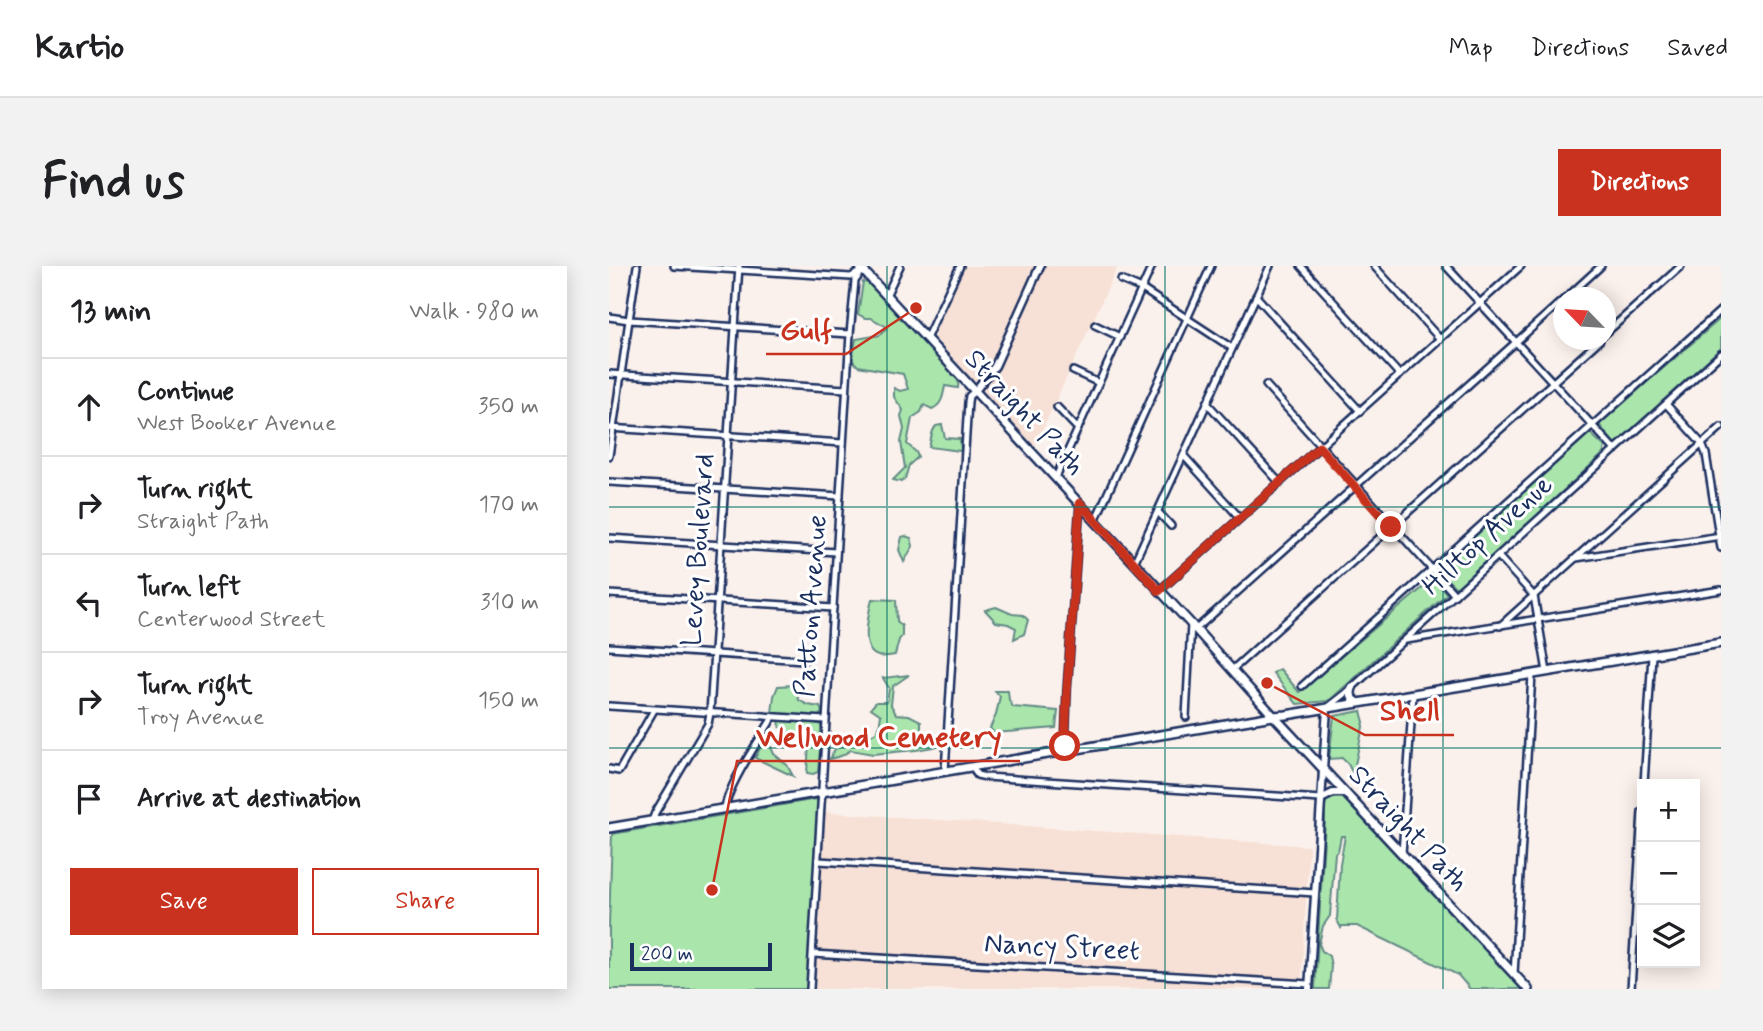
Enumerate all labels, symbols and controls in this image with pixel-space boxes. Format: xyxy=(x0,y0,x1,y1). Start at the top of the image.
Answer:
text: Kartio xyxy=(35,26,124,70)
text: Map xyxy=(1449,33,1493,64)
text: Directions xyxy=(1531,33,1629,64)
text: Saved xyxy=(1667,33,1728,64)
button: Directions xyxy=(1558,149,1721,216)
text: Find us xyxy=(42,150,185,215)
north arrow xyxy=(1553,287,1616,350)
text: 13 min xyxy=(70,292,152,331)
text: Walk · 980 m xyxy=(409,297,539,327)
callout: Gulf xyxy=(766,303,846,354)
text: Gulf xyxy=(780,311,833,350)
street label: Straight Path xyxy=(956,342,1092,484)
text: Continue xyxy=(137,375,234,409)
icon: ahead xyxy=(70,388,108,426)
text: 350 m xyxy=(478,392,539,422)
text: West Booker Avenue xyxy=(137,409,336,439)
street label: Levey Boulevard xyxy=(674,452,724,648)
street label: Hilltop Avenue xyxy=(1415,467,1561,605)
text: Turn right xyxy=(137,473,253,507)
icon: right xyxy=(70,486,108,524)
text: 170 m xyxy=(479,490,539,520)
text: Straight Path xyxy=(137,507,269,537)
route end xyxy=(1375,511,1406,542)
street label: Patton Avenue xyxy=(787,513,837,699)
text: Turn left xyxy=(137,571,241,605)
icon: left xyxy=(70,584,108,622)
text: 310 m xyxy=(480,588,539,618)
text: Centerwood Street xyxy=(137,605,325,635)
text: Turn right xyxy=(137,669,253,703)
icon: right xyxy=(70,682,108,720)
callout: Shell xyxy=(1365,684,1454,735)
text: 150 m xyxy=(478,686,539,716)
text: Shell xyxy=(1380,692,1440,731)
text: Troy Avenue xyxy=(137,703,264,733)
callout: Wellwood Cemetery xyxy=(737,710,1020,761)
text: Wellwood Cemetery xyxy=(755,718,1002,757)
route start xyxy=(1049,730,1080,761)
street label: Straight Path xyxy=(1340,758,1476,900)
map controls xyxy=(1637,779,1700,968)
button: + xyxy=(1637,779,1700,842)
icon: arrive xyxy=(70,780,108,818)
text: Arrive at destination xyxy=(137,782,361,816)
button: − xyxy=(1637,842,1700,905)
button: Save xyxy=(70,868,298,935)
button: Share xyxy=(312,868,539,935)
button: layers xyxy=(1637,905,1700,968)
street label: Nancy Street xyxy=(983,925,1141,971)
scale bar xyxy=(630,940,772,972)
text: 200 m xyxy=(641,942,693,967)

